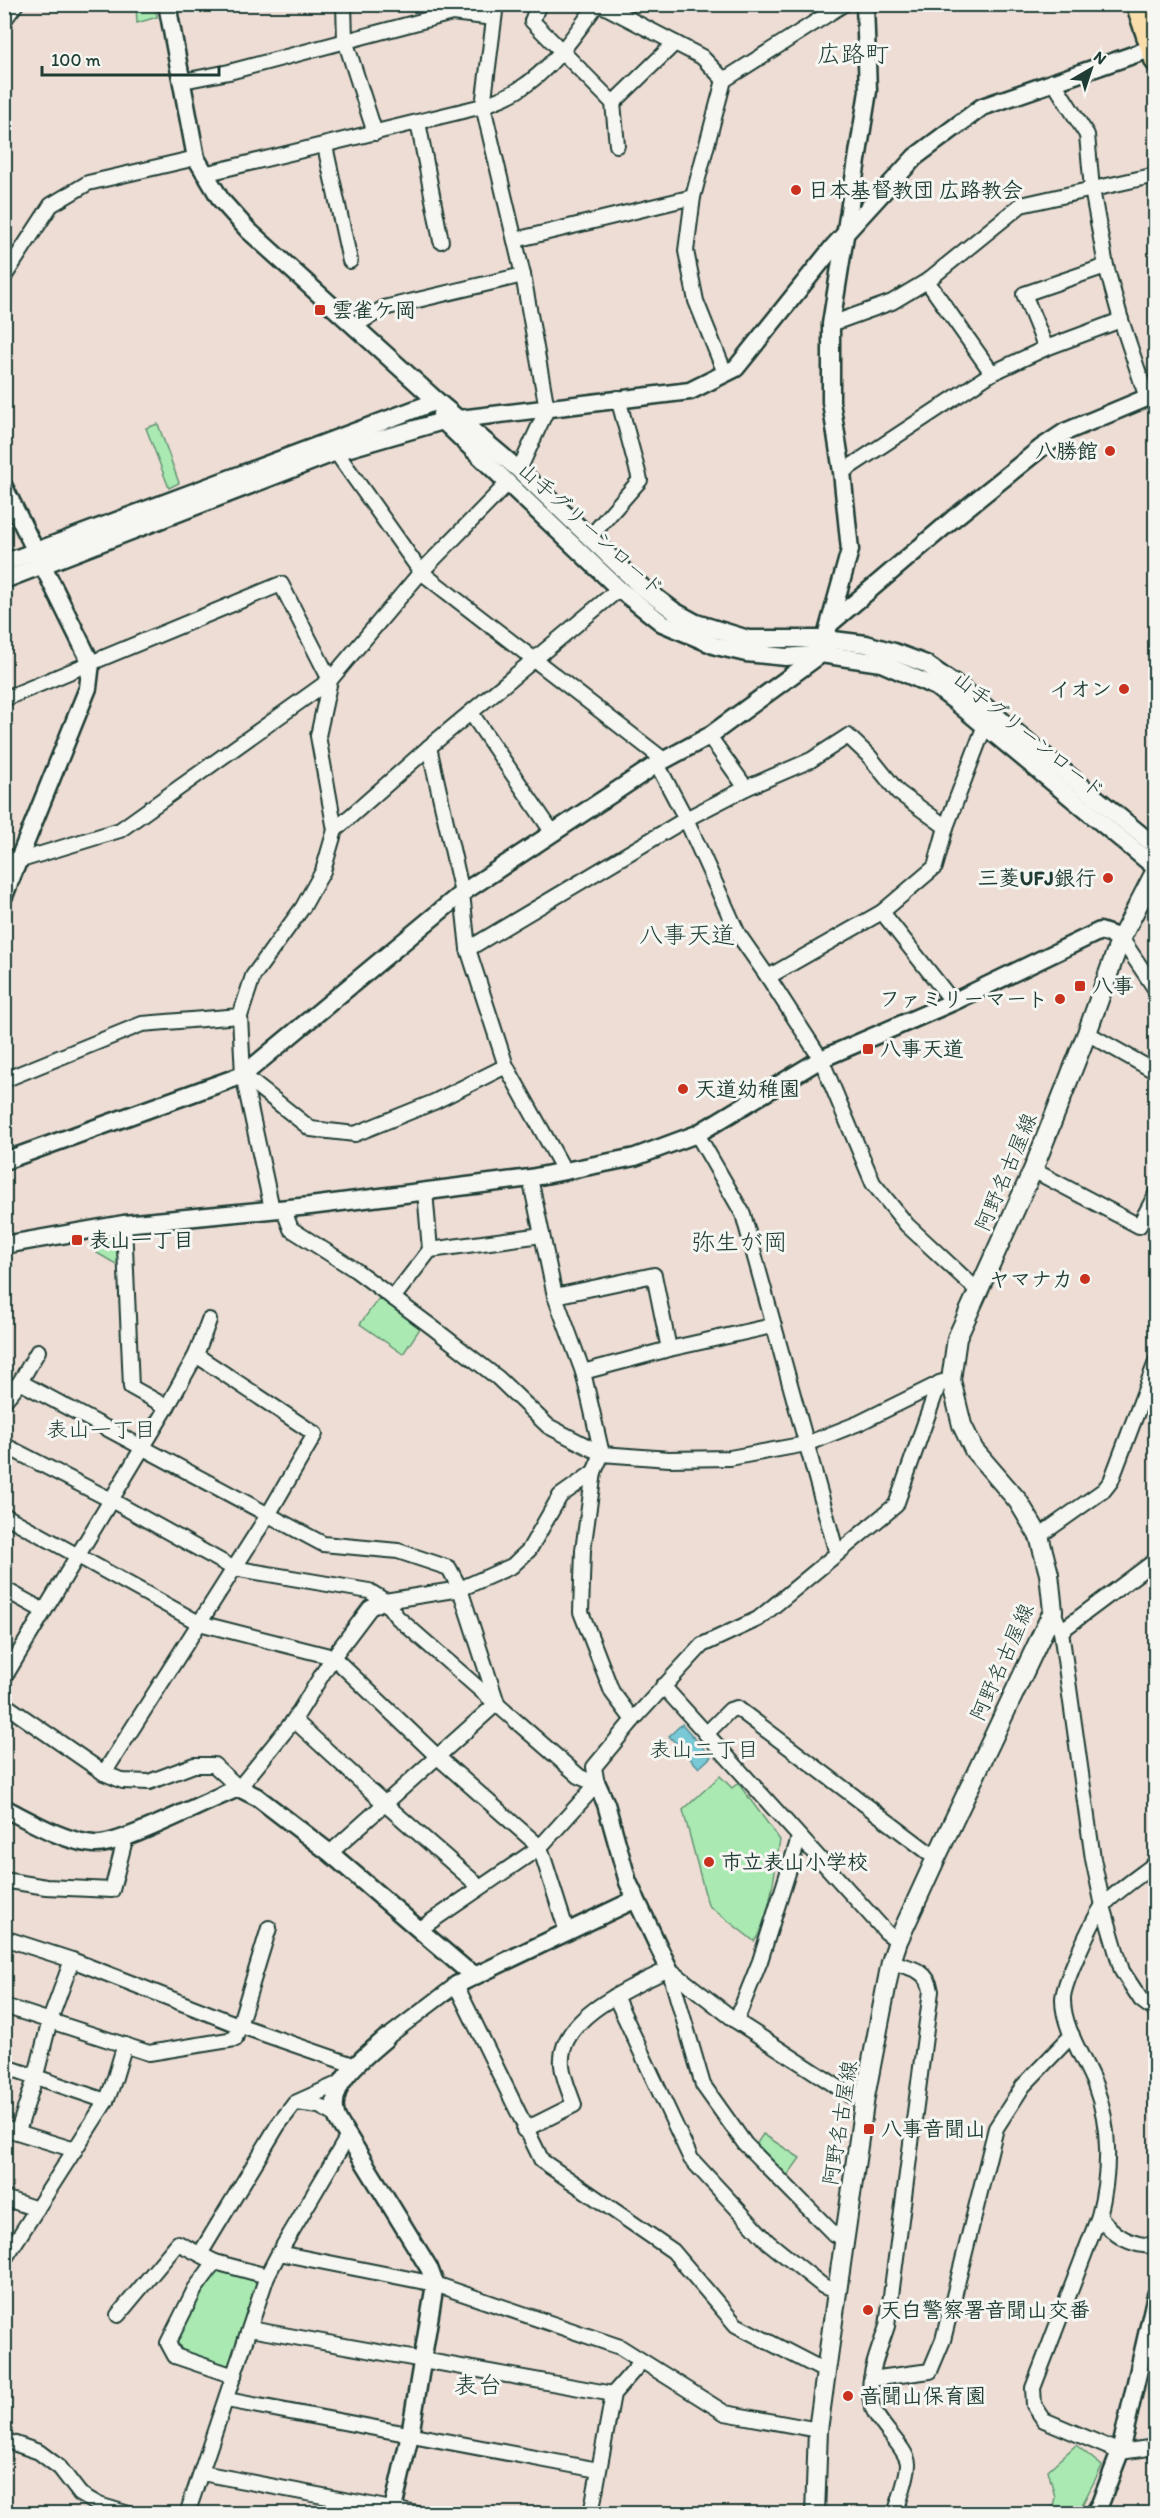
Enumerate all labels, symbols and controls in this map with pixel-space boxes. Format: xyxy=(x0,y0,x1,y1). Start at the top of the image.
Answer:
scale bar xyxy=(42,39,219,77)
district label: 広路町 xyxy=(817,39,889,68)
north arrow xyxy=(1061,39,1121,99)
text: N xyxy=(1090,47,1110,69)
text: 100 m xyxy=(51,49,101,71)
place label: 日本基督教団 広路教会 xyxy=(808,177,1023,202)
marker: 日本基督教団 広路教会 xyxy=(789,183,803,197)
place label: 雲雀ケ岡 xyxy=(332,297,416,322)
marker: 雲雀ケ岡 xyxy=(313,303,327,317)
place label: 八勝館 xyxy=(1035,438,1098,463)
marker: 八勝館 xyxy=(1103,444,1117,458)
street label: 山手グリーンロード xyxy=(513,457,669,601)
street label: 山手グリーンロード xyxy=(948,666,1110,803)
place label: イオン xyxy=(1049,676,1112,701)
marker: イオン xyxy=(1117,682,1131,696)
place label: 三菱UFJ銀行 xyxy=(978,865,1096,890)
marker: 三菱UFJ銀行 xyxy=(1101,871,1115,885)
district label: 八事天道 xyxy=(639,920,735,949)
place label: 八事 xyxy=(1092,973,1134,998)
marker: 八事 xyxy=(1073,979,1087,993)
place label: ファミリーマート xyxy=(879,986,1048,1011)
marker: ファミリーマート xyxy=(1053,992,1067,1006)
place label: 八事天道 xyxy=(880,1036,964,1061)
marker: 八事天道 xyxy=(861,1042,875,1056)
place label: 天道幼稚園 xyxy=(695,1076,800,1101)
marker: 天道幼稚園 xyxy=(676,1082,690,1096)
street label: 阿野名古屋線 xyxy=(969,1109,1042,1235)
place label: 表山一丁目 xyxy=(89,1227,194,1252)
district label: 弥生が岡 xyxy=(691,1227,787,1256)
marker: 表山一丁目 xyxy=(70,1233,84,1247)
place label: ヤマナカ xyxy=(989,1266,1073,1291)
marker: ヤマナカ xyxy=(1078,1272,1092,1286)
district label: 表山一丁目 xyxy=(46,1416,156,1443)
street label: 阿野名古屋線 xyxy=(964,1599,1039,1724)
district label: 表山二丁目 xyxy=(649,1736,759,1763)
place label: 市立表山小学校 xyxy=(721,1849,868,1874)
marker: 市立表山小学校 xyxy=(702,1855,716,1869)
street label: 阿野名古屋線 xyxy=(817,2059,862,2187)
place label: 八事音聞山 xyxy=(881,2116,986,2141)
marker: 八事音聞山 xyxy=(862,2122,876,2136)
place label: 天白警察署音聞山交番 xyxy=(880,2297,1090,2322)
marker: 天白警察署音聞山交番 xyxy=(861,2303,875,2317)
district label: 表台 xyxy=(454,2370,502,2399)
place label: 音聞山保育園 xyxy=(860,2383,986,2408)
marker: 音聞山保育園 xyxy=(841,2389,855,2403)

